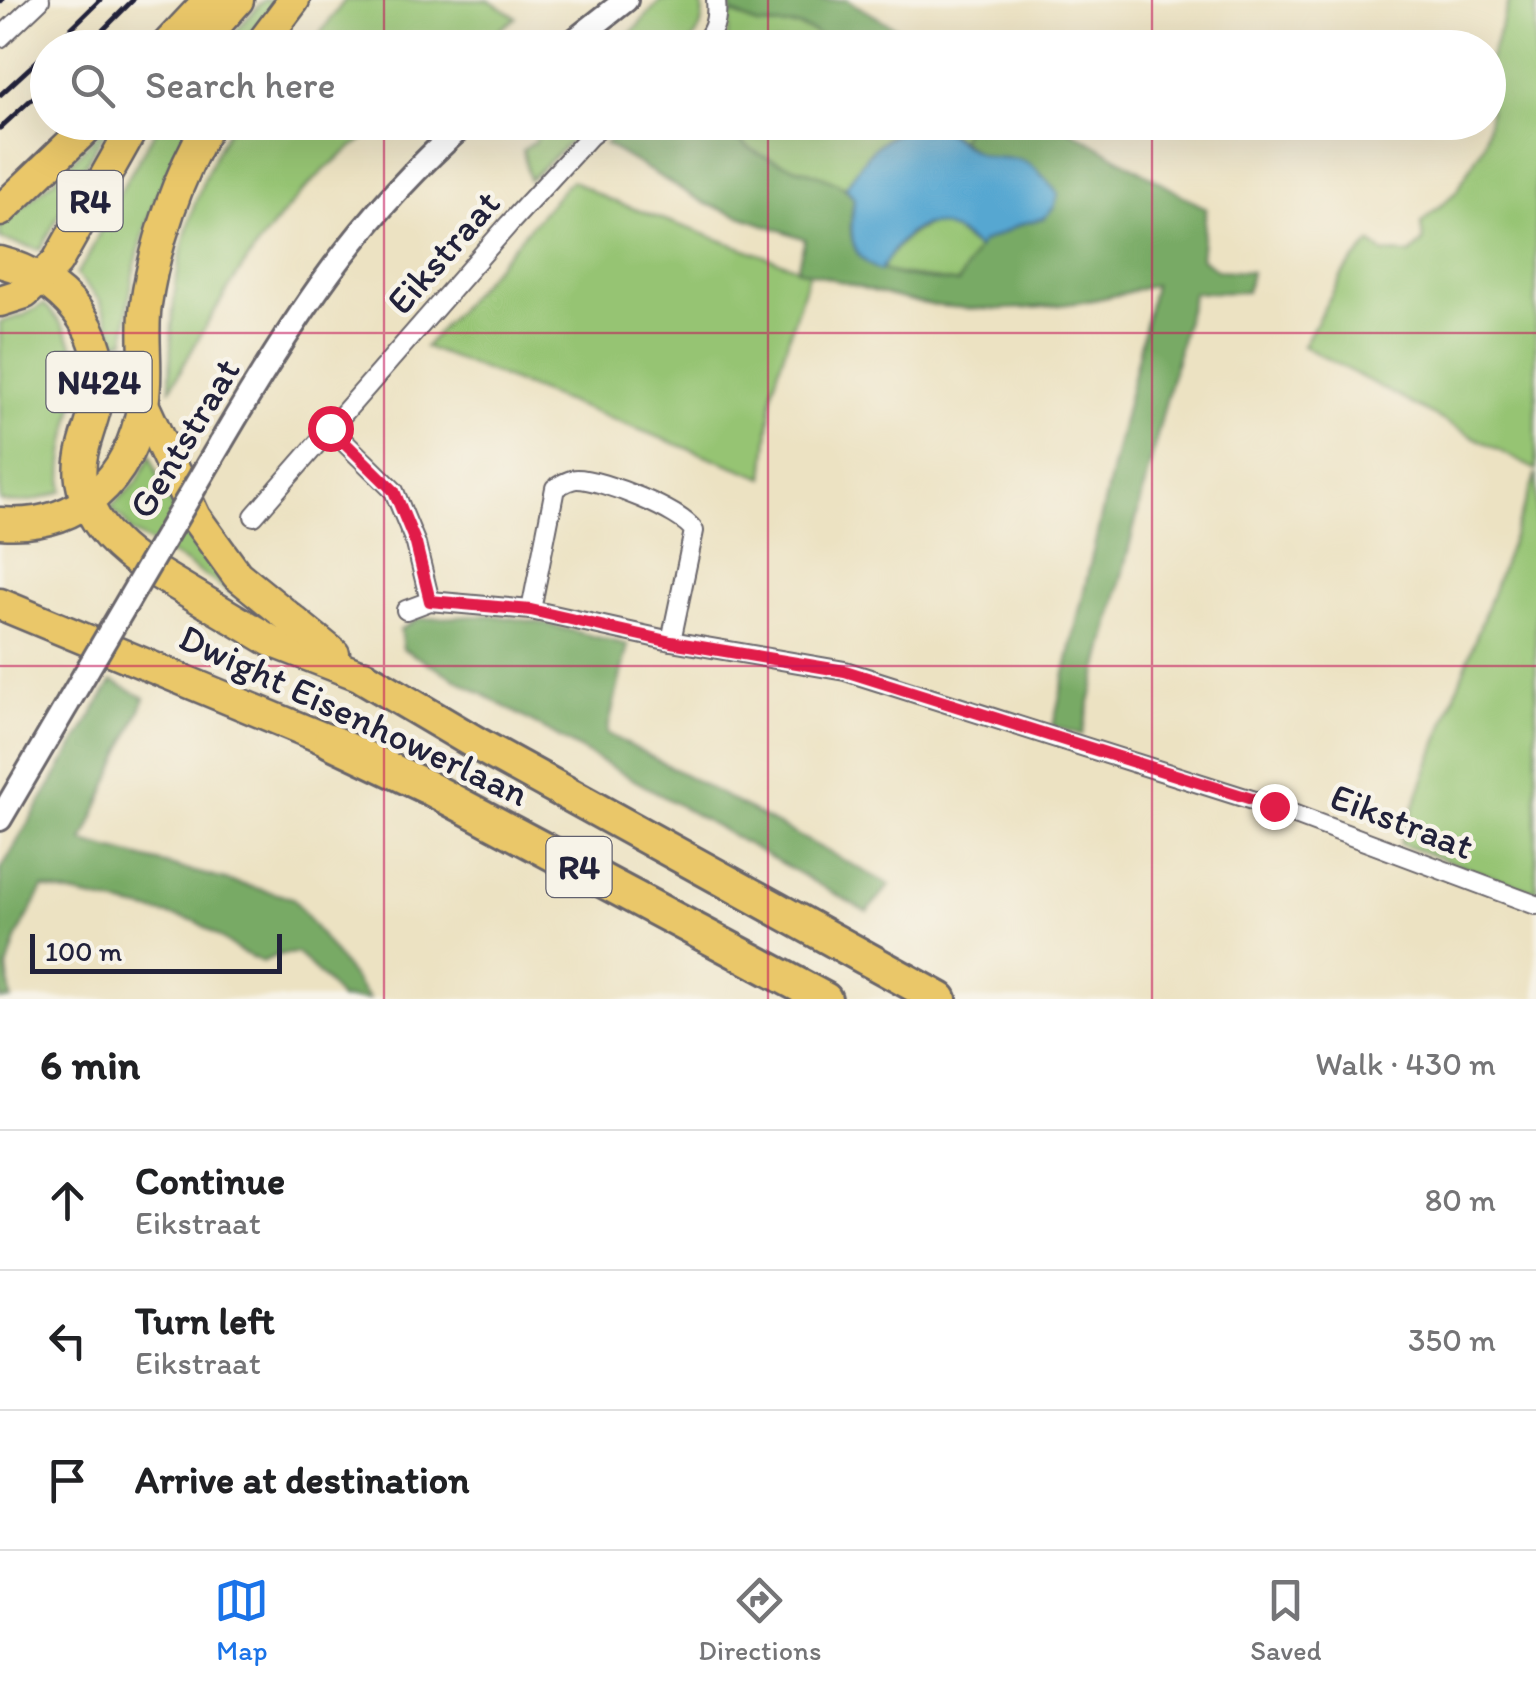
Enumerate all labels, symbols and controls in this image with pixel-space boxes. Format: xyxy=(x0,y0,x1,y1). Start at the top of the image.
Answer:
search box xyxy=(30,30,1506,140)
icon: search xyxy=(65,58,120,113)
text: Search here xyxy=(145,62,336,108)
road number: R4 xyxy=(58,171,122,231)
street label: Eikstraat xyxy=(377,181,509,323)
street label: Gentstraat xyxy=(118,350,250,526)
road number: N424 xyxy=(46,352,152,412)
route start xyxy=(308,406,354,452)
street label: Dwight Eisenhowerlaan xyxy=(172,614,536,816)
street label: Eikstraat xyxy=(1324,773,1480,869)
route end xyxy=(1252,784,1298,830)
road number: R4 xyxy=(546,837,612,897)
scale bar xyxy=(30,929,282,974)
text: 100 m xyxy=(45,934,122,968)
text: 6 min xyxy=(40,1039,140,1090)
text: Walk · 430 m xyxy=(1315,1045,1496,1083)
text: Continue xyxy=(135,1158,285,1204)
icon: ahead xyxy=(40,1173,95,1228)
text: 80 m xyxy=(1425,1181,1496,1219)
text: Eikstraat xyxy=(135,1204,261,1242)
text: Turn left xyxy=(135,1298,275,1344)
icon: left xyxy=(40,1313,95,1368)
text: 350 m xyxy=(1408,1321,1496,1359)
text: Eikstraat xyxy=(135,1344,261,1382)
icon: arrive xyxy=(40,1453,95,1508)
text: Arrive at destination xyxy=(135,1457,470,1503)
tab: Map xyxy=(214,1573,269,1667)
tab: Directions xyxy=(698,1573,821,1667)
tab: Saved xyxy=(1250,1573,1322,1667)

